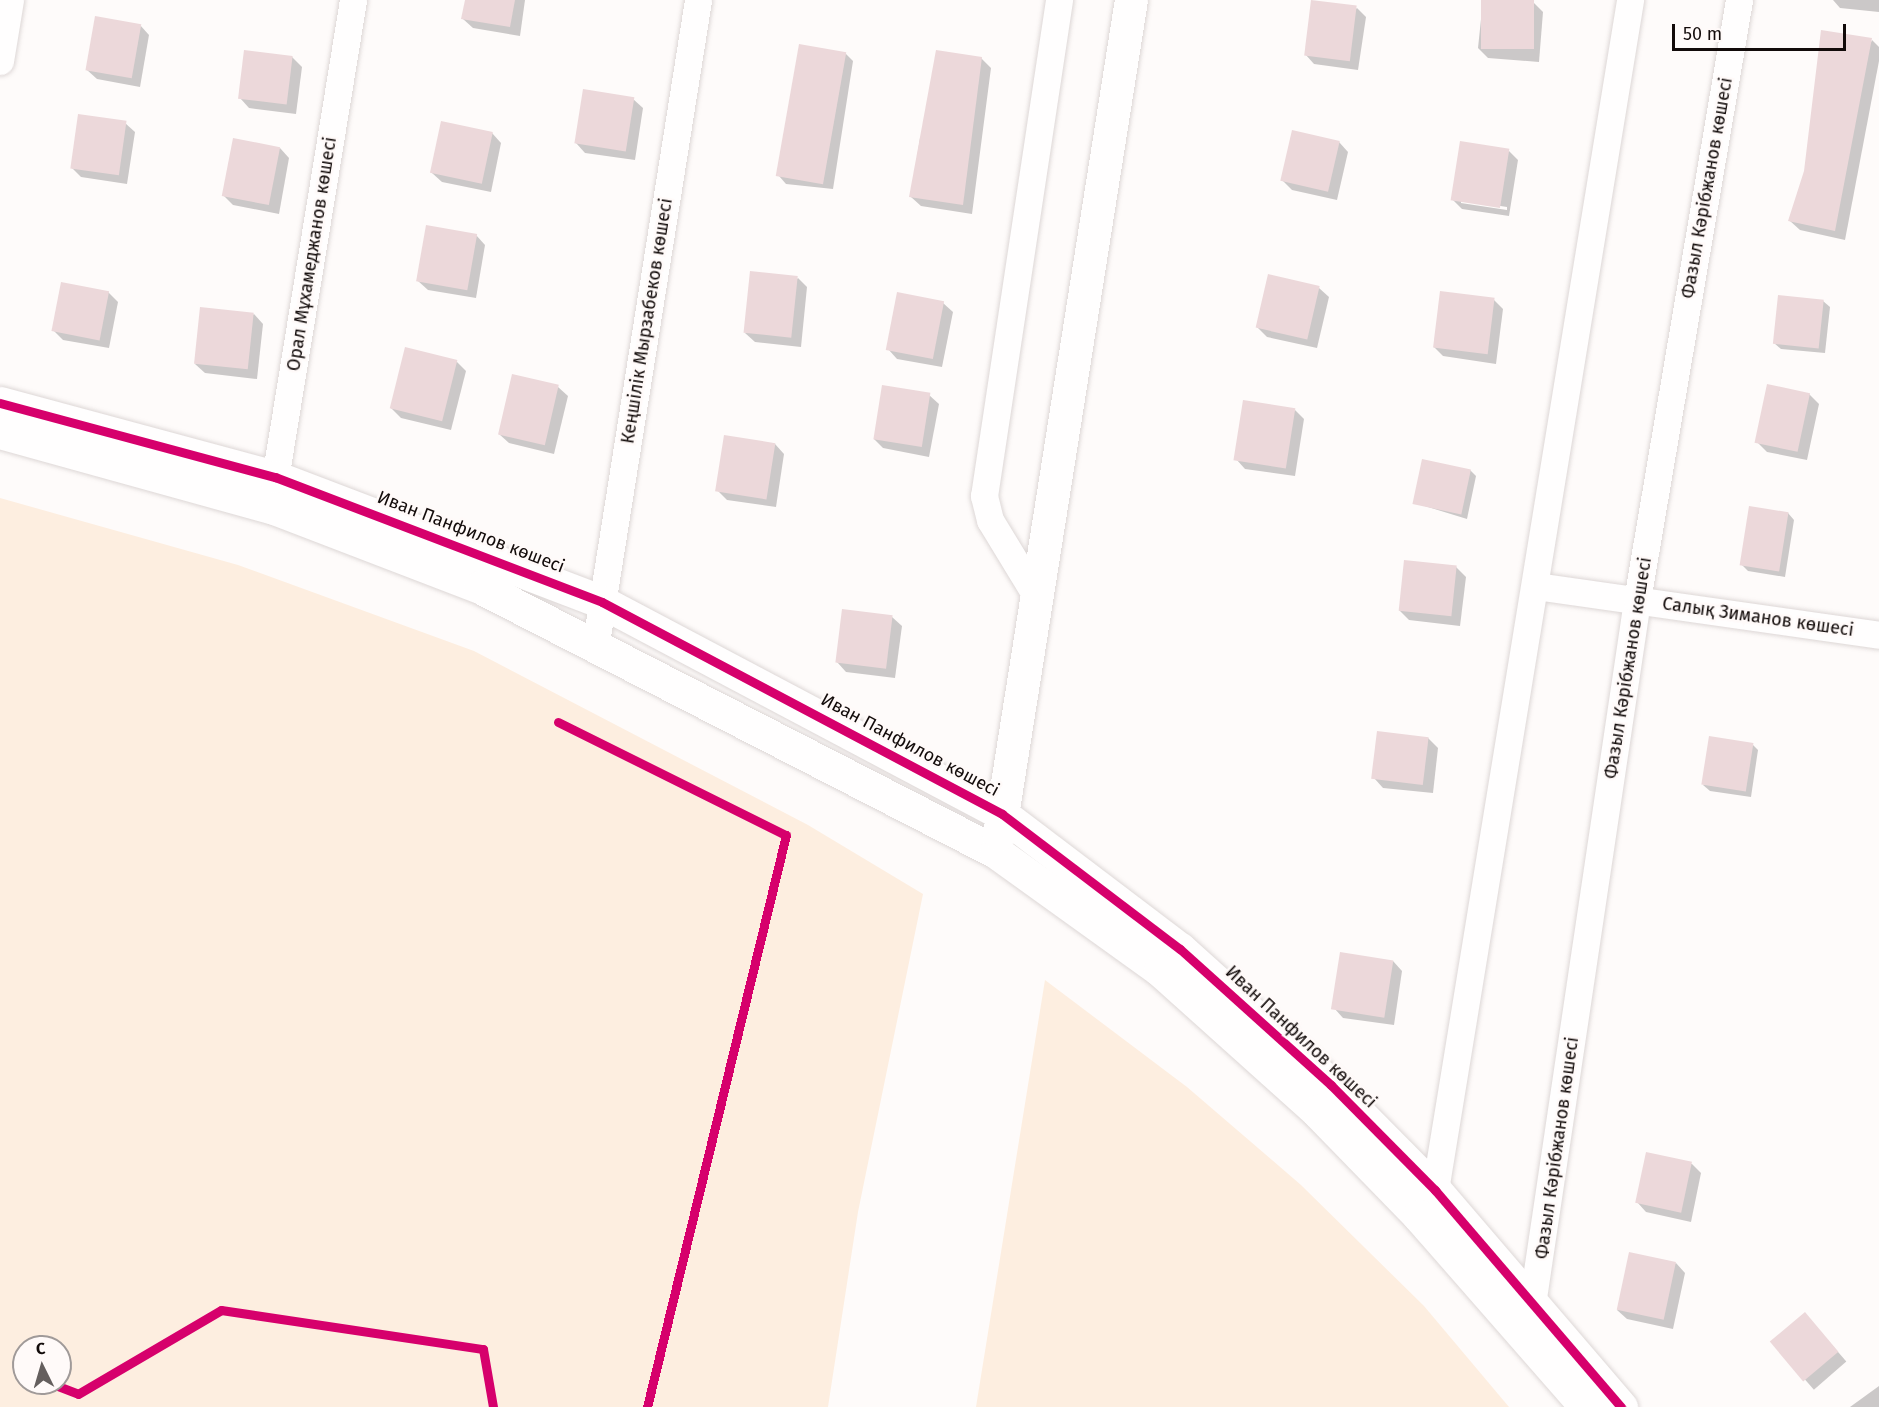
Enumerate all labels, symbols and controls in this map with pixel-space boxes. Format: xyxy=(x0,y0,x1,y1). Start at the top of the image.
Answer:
scale bar xyxy=(1675,12,1849,50)
text: 50 m xyxy=(1683,23,1722,45)
street label: Фазыл Кәрібжанов көшесі xyxy=(1677,76,1737,300)
street label: Орал Мұхамеджанов көшесі xyxy=(283,135,341,373)
street label: Кеңшілік Мырзабеков көшесі xyxy=(617,197,677,445)
street label: Иван Панфилов көшесі xyxy=(374,486,568,578)
street label: Фазыл Кәрібжанов көшесі xyxy=(1600,556,1656,780)
street label: Салық Зиманов көшесі xyxy=(1661,593,1855,641)
street label: Иван Панфилов көшесі xyxy=(817,689,1003,801)
street label: Иван Панфилов көшесі xyxy=(1221,961,1381,1113)
street label: Фазыл Кәрібжанов көшесі xyxy=(1531,1036,1583,1260)
north arrow xyxy=(12,1335,72,1395)
text: С xyxy=(35,1339,46,1358)

